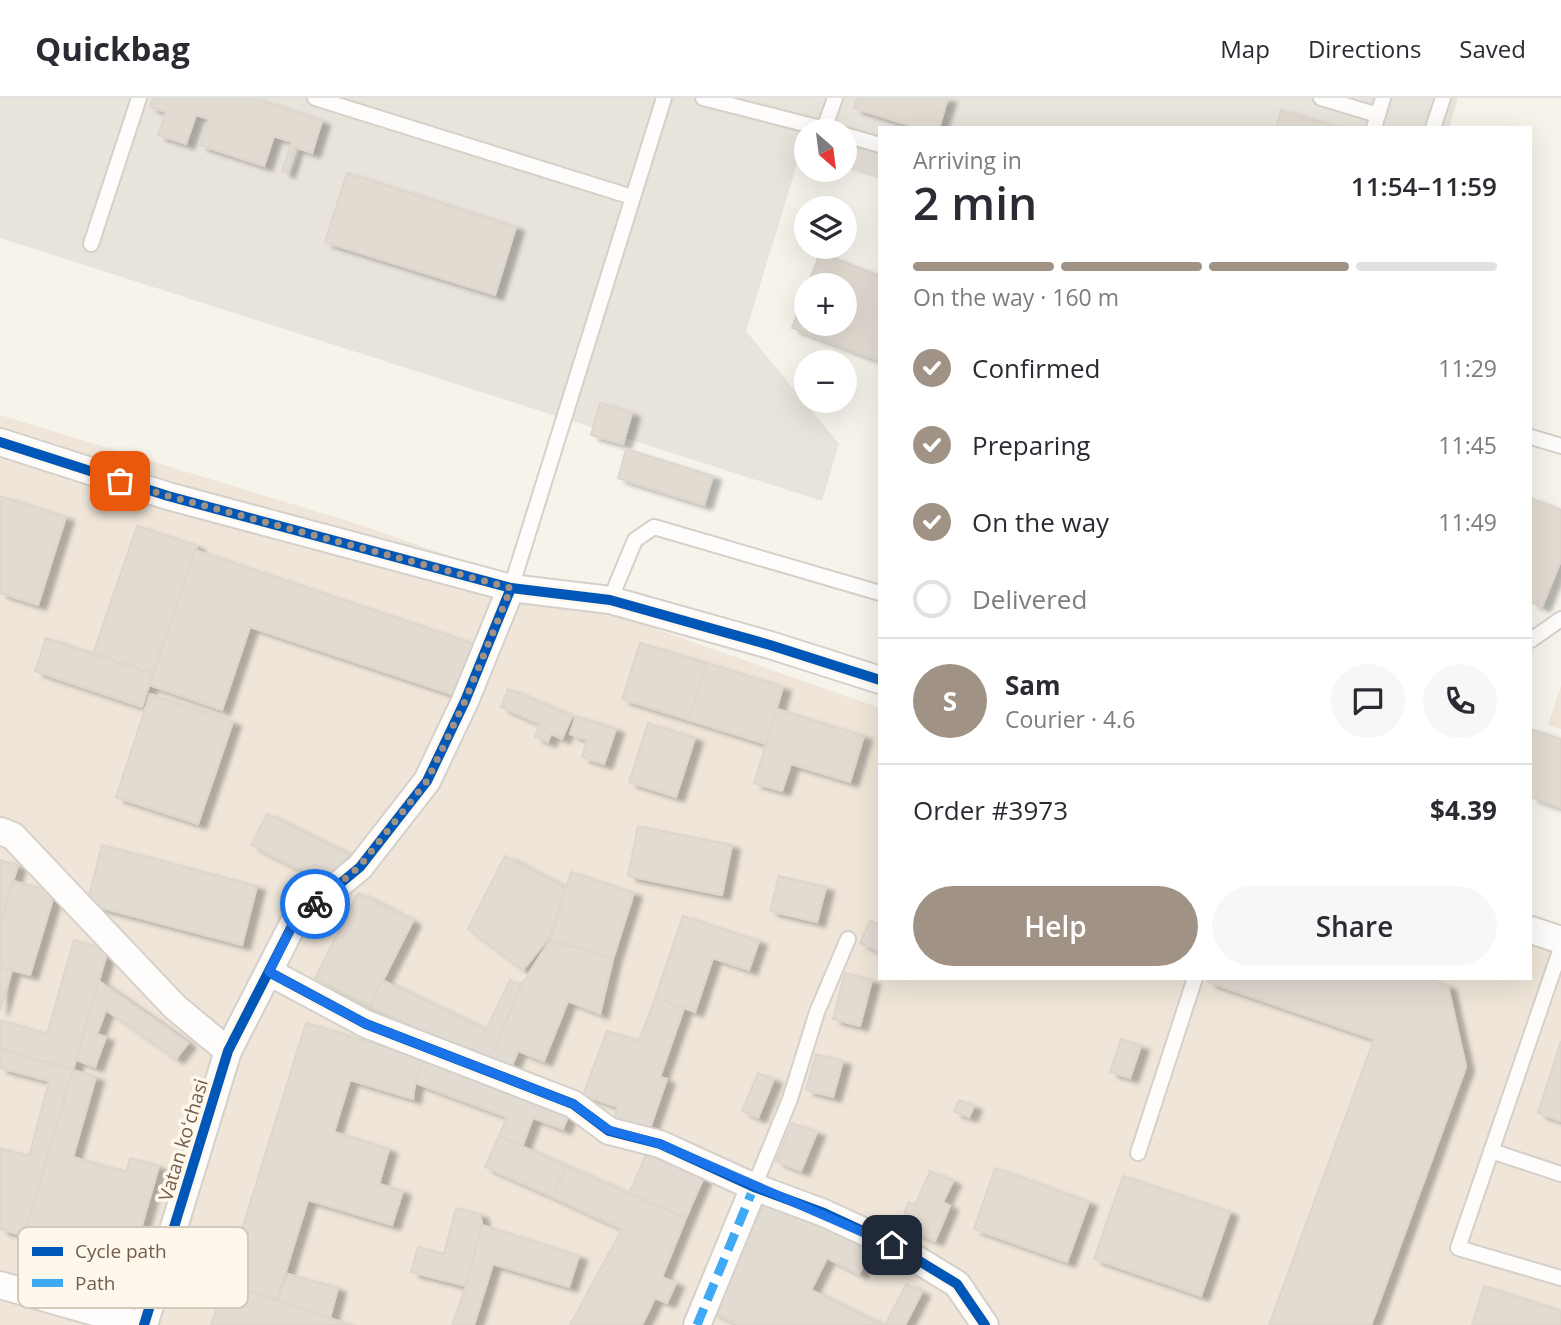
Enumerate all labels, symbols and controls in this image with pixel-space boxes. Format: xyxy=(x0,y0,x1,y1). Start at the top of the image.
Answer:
text: Quickbag xyxy=(35,26,190,71)
text: Map xyxy=(1220,32,1270,65)
text: Directions xyxy=(1308,32,1421,65)
text: Saved xyxy=(1459,32,1526,65)
north arrow xyxy=(794,119,858,182)
map controls xyxy=(794,119,857,413)
text: Arriving in xyxy=(913,144,1022,176)
text: 11:54–11:59 xyxy=(1351,168,1497,204)
text: 2 min xyxy=(913,171,1037,233)
button: layers xyxy=(794,196,857,259)
button: + xyxy=(794,273,857,336)
text: On the way · 160 m xyxy=(913,281,1119,313)
icon: check xyxy=(913,349,951,387)
button: − xyxy=(794,350,857,413)
text: Confirmed xyxy=(972,350,1100,386)
text: 11:29 xyxy=(1438,352,1497,384)
icon: check xyxy=(913,426,951,464)
text: Preparing xyxy=(972,427,1090,463)
text: 11:45 xyxy=(1438,429,1497,461)
pin xyxy=(90,451,150,511)
icon: bag xyxy=(101,462,139,500)
icon: check xyxy=(913,503,951,541)
text: On the way xyxy=(972,504,1109,540)
text: 11:49 xyxy=(1438,506,1497,538)
text: Delivered xyxy=(972,581,1087,617)
button: chat xyxy=(1331,664,1405,738)
button: phone xyxy=(1423,664,1497,738)
text: Sam xyxy=(1005,667,1061,703)
text: S xyxy=(943,683,957,719)
text: Courier · 4.6 xyxy=(1005,703,1135,735)
text: Order #3973 xyxy=(913,792,1068,828)
text: $4.39 xyxy=(1430,792,1497,828)
courier xyxy=(280,869,350,939)
icon: bike xyxy=(296,885,334,923)
button: Help xyxy=(913,886,1198,966)
button: Share xyxy=(1212,886,1497,966)
street label: Vatan koʻchasi xyxy=(152,1076,214,1204)
pin xyxy=(862,1215,922,1275)
icon: home xyxy=(873,1226,911,1264)
legend xyxy=(18,1227,248,1308)
text: Cycle path xyxy=(75,1238,167,1264)
text: Path xyxy=(75,1270,115,1296)

